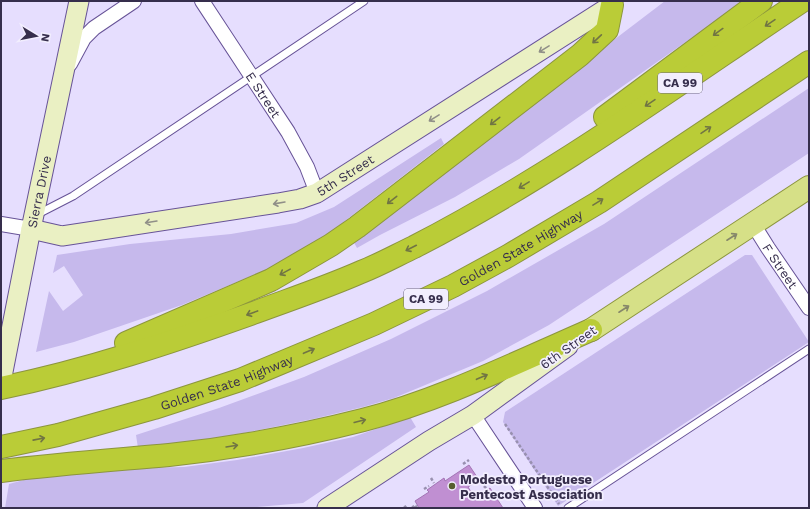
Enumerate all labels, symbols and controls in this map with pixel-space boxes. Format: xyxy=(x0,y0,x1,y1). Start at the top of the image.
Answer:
north arrow xyxy=(16,16,56,56)
one-way arrow xyxy=(765,19,776,27)
one-way arrow xyxy=(713,28,724,37)
text: N xyxy=(38,33,52,43)
one-way arrow xyxy=(592,34,602,43)
one-way arrow xyxy=(539,45,550,53)
street label: E Street xyxy=(243,69,284,121)
road number: CA 99 xyxy=(658,73,702,93)
one-way arrow xyxy=(645,99,656,107)
one-way arrow xyxy=(428,115,440,123)
one-way arrow xyxy=(490,116,501,125)
one-way arrow xyxy=(700,126,711,134)
street label: 5th Street xyxy=(314,152,377,199)
street label: Sierra Drive xyxy=(24,154,54,229)
one-way arrow xyxy=(519,181,530,189)
one-way arrow xyxy=(387,196,398,204)
one-way arrow xyxy=(592,198,603,206)
one-way arrow xyxy=(273,199,286,207)
street label: Golden State Highway xyxy=(456,206,585,289)
one-way arrow xyxy=(145,219,158,227)
one-way arrow xyxy=(726,233,737,241)
street label: F Street xyxy=(759,241,801,292)
one-way arrow xyxy=(405,245,417,252)
one-way arrow xyxy=(279,269,291,277)
road number: CA 99 xyxy=(404,289,448,309)
one-way arrow xyxy=(618,304,629,313)
one-way arrow xyxy=(246,310,258,318)
street label: 6th Street xyxy=(537,322,600,372)
one-way arrow xyxy=(302,347,314,354)
street label: Golden State Highway xyxy=(158,352,296,413)
one-way arrow xyxy=(476,373,488,381)
one-way arrow xyxy=(353,416,366,424)
one-way arrow xyxy=(32,435,45,443)
one-way arrow xyxy=(225,442,238,450)
place label: Modesto Portuguese Pentecost Association xyxy=(460,472,603,502)
marker: Modesto Portuguese Pentecost Association xyxy=(447,481,457,491)

